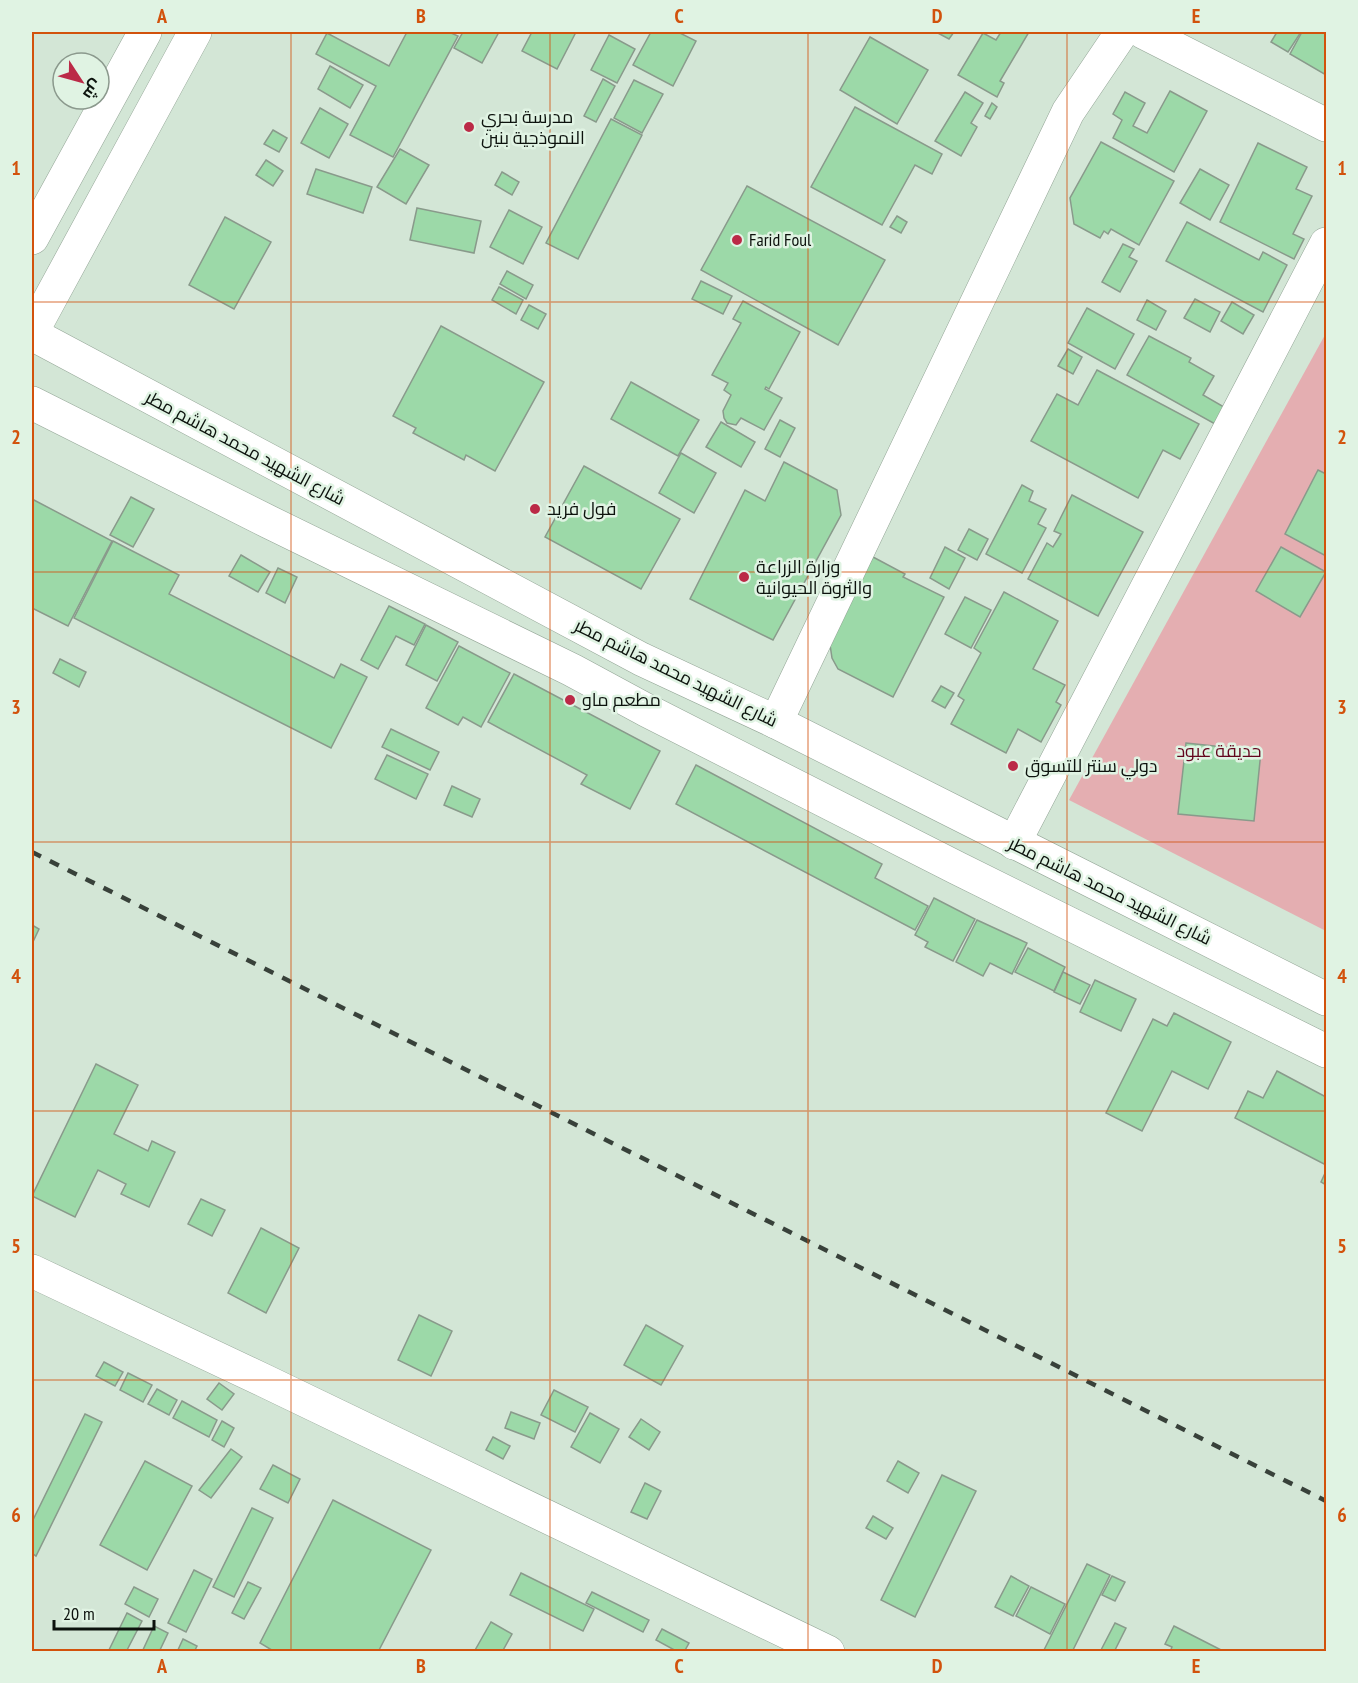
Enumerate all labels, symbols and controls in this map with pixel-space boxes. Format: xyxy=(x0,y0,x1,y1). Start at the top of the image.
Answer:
text: A xyxy=(156,3,168,29)
text: B xyxy=(416,3,426,29)
text: C xyxy=(674,3,684,29)
text: D xyxy=(932,3,943,29)
text: E xyxy=(1192,3,1200,29)
north arrow xyxy=(51,51,111,111)
text: ش xyxy=(79,76,107,104)
place label: مدرسة بحري النموذجية بنين xyxy=(481,105,585,149)
marker: مدرسة بحري النموذجية بنين xyxy=(462,120,476,134)
text: 1 xyxy=(11,155,21,181)
text: 1 xyxy=(1337,155,1347,181)
place label: Farid Foul xyxy=(749,228,812,251)
marker: Farid Foul xyxy=(730,233,744,247)
street label: شارع الشهيد محمد هاشم مطر xyxy=(140,385,349,511)
text: 2 xyxy=(11,424,21,450)
text: 2 xyxy=(1337,424,1347,450)
place label: فول فريد xyxy=(547,497,616,520)
marker: فول فريد xyxy=(528,502,542,516)
place label: وزارة الزراعة والثروة الحيوانية xyxy=(756,555,872,599)
marker: وزارة الزراعة والثروة الحيوانية xyxy=(737,570,751,584)
street label: شارع الشهيد محمد هاشم مطر xyxy=(570,613,782,733)
place label: مطعم ماو xyxy=(582,688,661,712)
marker: مطعم ماو xyxy=(563,693,577,707)
text: 3 xyxy=(11,694,21,720)
text: 3 xyxy=(1337,694,1347,720)
park label: حديقة عبود xyxy=(1176,739,1262,762)
place label: دولي سنتر للتسوق xyxy=(1025,754,1158,780)
marker: دولي سنتر للتسوق xyxy=(1006,759,1020,773)
street label: شارع الشهيد محمد هاشم مطر xyxy=(1004,831,1216,951)
text: 4 xyxy=(11,963,21,989)
text: 4 xyxy=(1337,963,1347,989)
text: 5 xyxy=(11,1233,21,1259)
text: 5 xyxy=(1337,1233,1347,1259)
text: 6 xyxy=(11,1502,21,1528)
text: 6 xyxy=(1337,1502,1347,1528)
scale bar xyxy=(54,1593,154,1631)
text: 20 m xyxy=(63,1602,95,1625)
text: A xyxy=(156,1653,168,1679)
text: B xyxy=(416,1653,426,1679)
text: C xyxy=(674,1653,684,1679)
text: D xyxy=(932,1653,943,1679)
text: E xyxy=(1192,1653,1200,1679)

